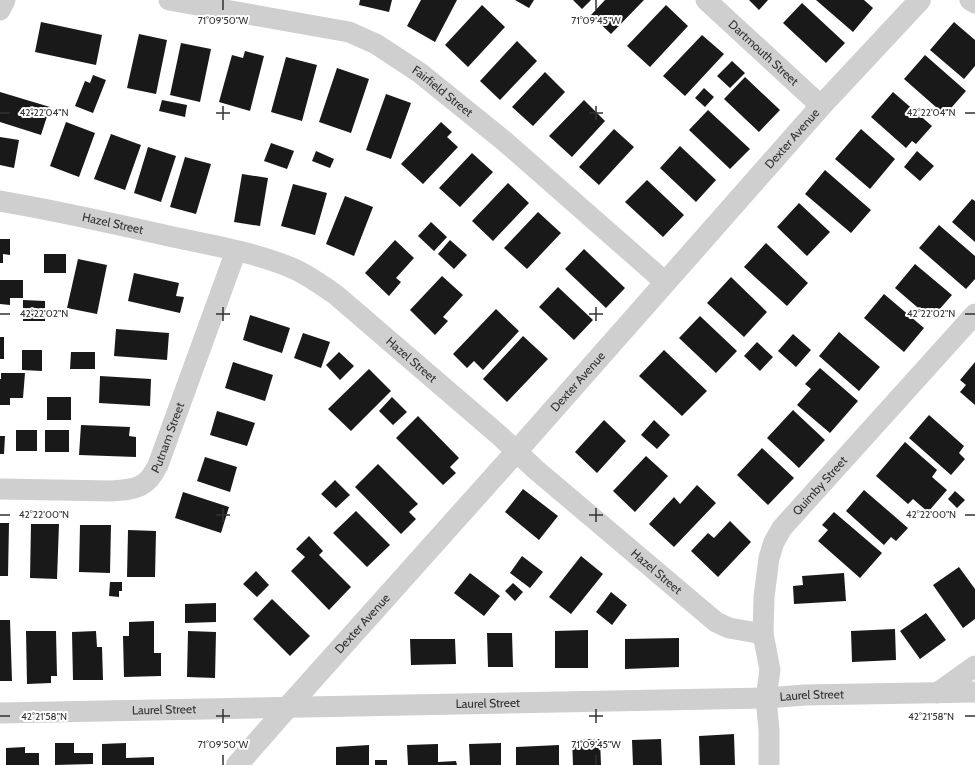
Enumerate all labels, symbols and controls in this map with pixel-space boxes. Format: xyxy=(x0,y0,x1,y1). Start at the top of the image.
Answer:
text: 71°09'50"W xyxy=(198,14,249,27)
text: 71°09'45"W xyxy=(571,14,621,27)
street label: Dartmouth Street xyxy=(726,17,802,88)
street label: Fairfield Street xyxy=(410,62,476,120)
street label: Dexter Avenue xyxy=(761,105,822,172)
text: 42°22'04"N xyxy=(19,106,69,119)
text: 42°22'04"N xyxy=(906,106,956,119)
street label: Hazel Street xyxy=(81,209,145,237)
text: 42°22'02"N xyxy=(20,307,68,320)
text: 42°22'02"N xyxy=(907,307,955,320)
street label: Hazel Street xyxy=(383,333,440,385)
street label: Dexter Avenue xyxy=(547,348,608,415)
street label: Putnam Street xyxy=(147,400,187,475)
street label: Quimby Street xyxy=(789,453,850,518)
text: 42°22'00"N xyxy=(19,508,69,521)
text: 42°22'00"N xyxy=(906,508,956,521)
street label: Hazel Street xyxy=(628,545,685,597)
street label: Dexter Avenue xyxy=(331,590,393,656)
street label: Laurel Street xyxy=(779,686,844,704)
street label: Laurel Street xyxy=(456,695,520,711)
street label: Laurel Street xyxy=(132,701,196,717)
text: 42°21'58"N xyxy=(21,710,67,723)
text: 42°21'58"N xyxy=(908,710,954,723)
text: 71°09'50"W xyxy=(198,738,249,751)
text: 71°09'45"W xyxy=(571,738,621,751)

